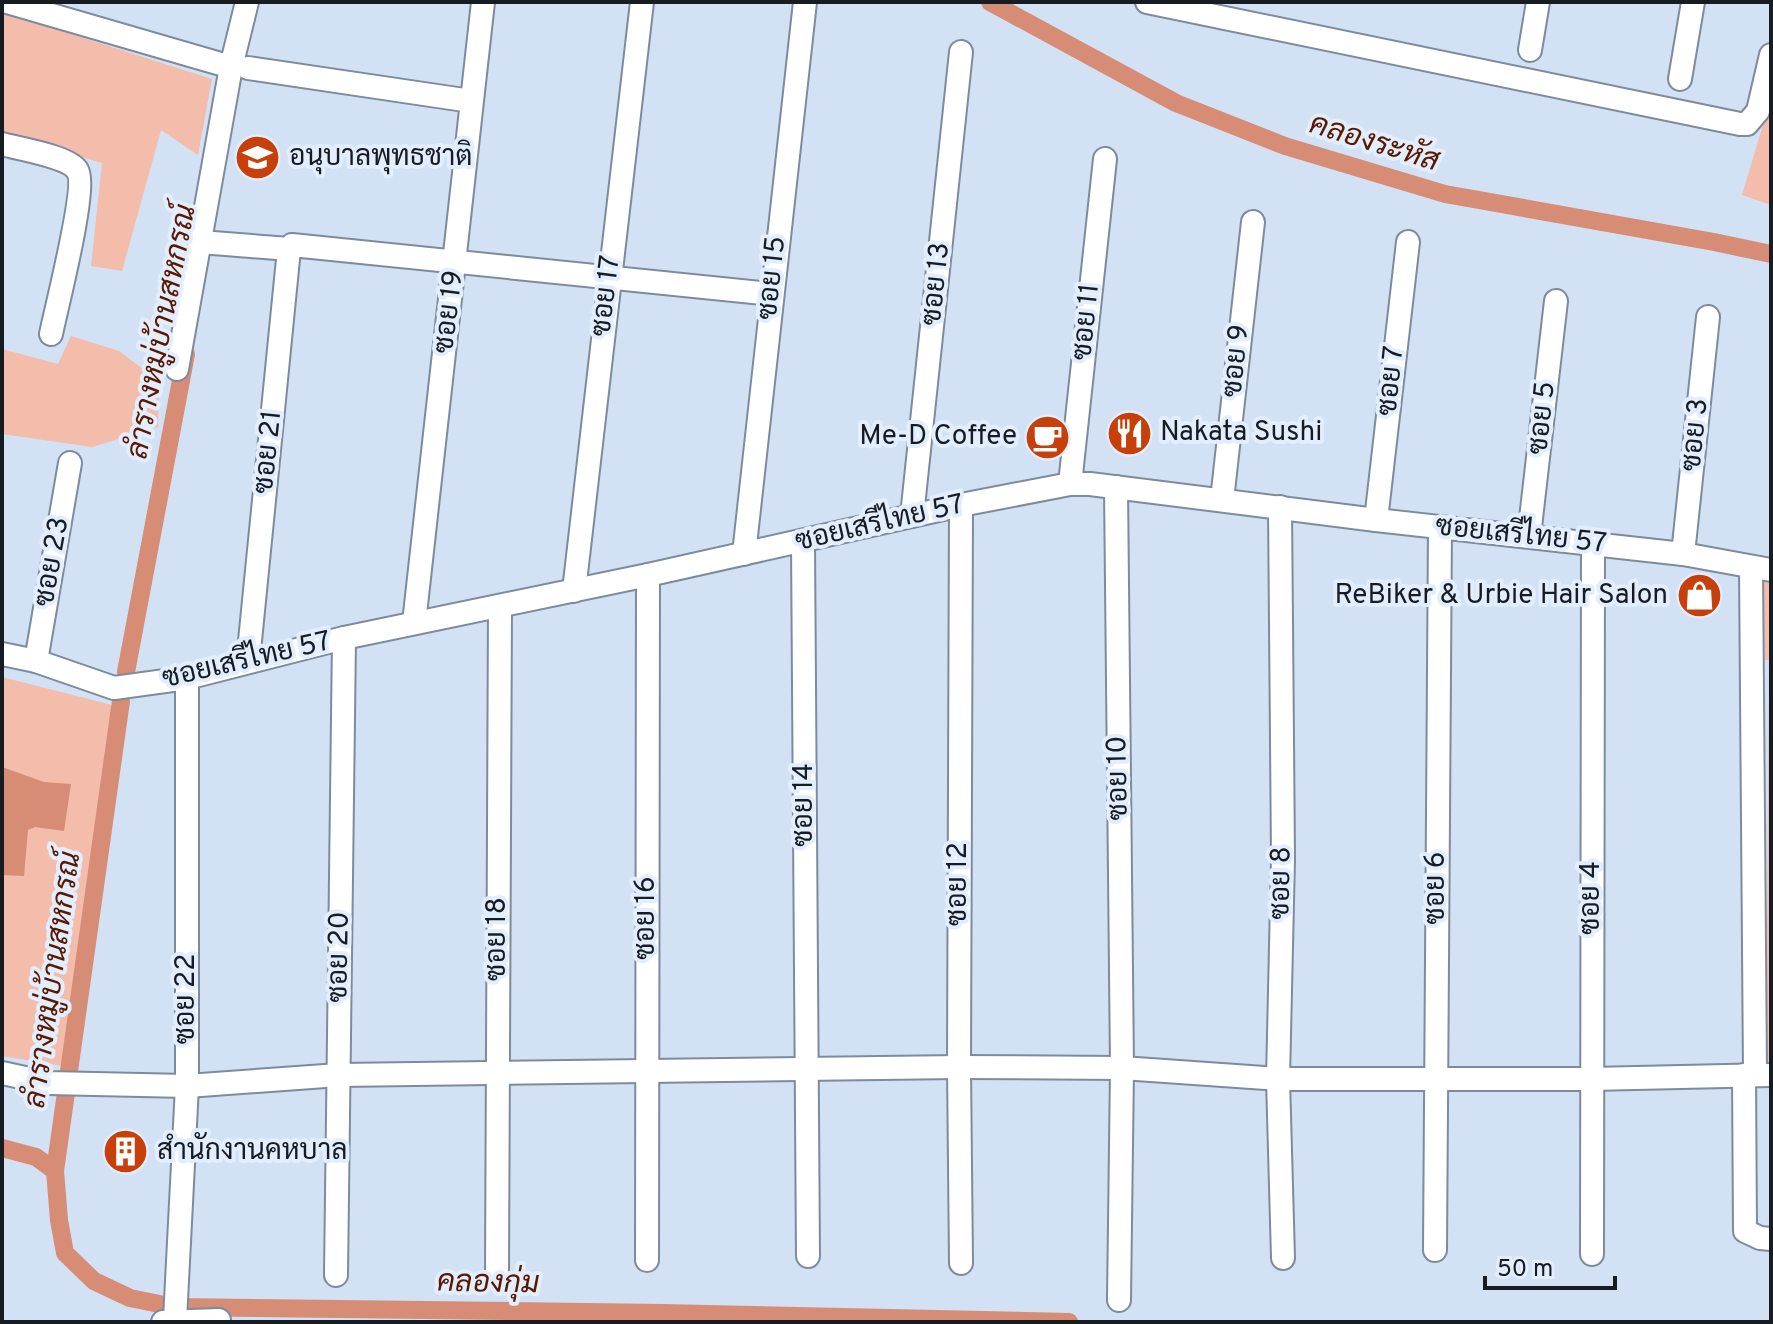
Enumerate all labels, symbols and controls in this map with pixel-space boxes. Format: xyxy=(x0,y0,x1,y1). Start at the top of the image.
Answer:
water label: คลองระหัส xyxy=(1305,104,1446,182)
school or university icon: อนุบาลพุทธชาติ xyxy=(234,134,282,182)
place label: อนุบาลพุทธชาติ xyxy=(289,139,472,176)
water label: ลำรางหมู่บ้านสหกรณ์ xyxy=(116,197,207,462)
street label: ซอย 15 xyxy=(751,234,795,322)
street label: ซอย 13 xyxy=(915,241,959,327)
street label: ซอย 17 xyxy=(584,253,630,339)
street label: ซอย 19 xyxy=(427,268,473,356)
street label: ซอย 11 xyxy=(1065,282,1109,362)
street label: ซอย 9 xyxy=(1215,323,1259,399)
street label: ซอย 7 xyxy=(1370,344,1414,418)
street label: ซอย 5 xyxy=(1521,379,1565,457)
street label: ซอย 3 xyxy=(1674,397,1718,473)
street label: ซอย 21 xyxy=(247,408,291,496)
restaurant icon: Nakata Sushi xyxy=(1105,409,1153,457)
cafe icon: Me-D Coffee xyxy=(1024,413,1072,461)
place label: Nakata Sushi xyxy=(1160,415,1322,451)
place label: Me-D Coffee xyxy=(859,419,1017,455)
street label: ซอยเสรีไทย 57 xyxy=(791,483,968,561)
street label: ซอยเสรีไทย 57 xyxy=(1434,505,1609,563)
street label: ซอย 23 xyxy=(27,514,79,610)
shop icon: ReBiker & Urbie Hair Salon xyxy=(1675,572,1723,620)
place label: ReBiker & Urbie Hair Salon xyxy=(1334,578,1668,614)
street label: ซอยเสรีไทย 57 xyxy=(158,620,335,698)
street label: ซอย 10 xyxy=(1100,735,1138,821)
street label: ซอย 14 xyxy=(787,763,823,847)
street label: ซอย 12 xyxy=(941,842,977,926)
water label: ลำรางหมู่บ้านสหกรณ์ xyxy=(14,845,91,1111)
street label: ซอย 8 xyxy=(1263,846,1301,920)
street label: ซอย 6 xyxy=(1419,852,1455,925)
street label: ซอย 4 xyxy=(1574,861,1610,935)
street label: ซอย 16 xyxy=(629,876,665,960)
street label: ซอย 18 xyxy=(480,897,516,981)
street label: ซอย 20 xyxy=(321,911,359,1003)
street label: ซอย 22 xyxy=(169,954,205,1044)
building icon: สำนักงานคหบาล xyxy=(102,1128,150,1176)
place label: สำนักงานคหบาล xyxy=(157,1131,348,1170)
scale bar xyxy=(1485,1240,1615,1290)
text: 50 m xyxy=(1497,1255,1553,1285)
water label: คลองกุ่ม xyxy=(436,1263,540,1303)

